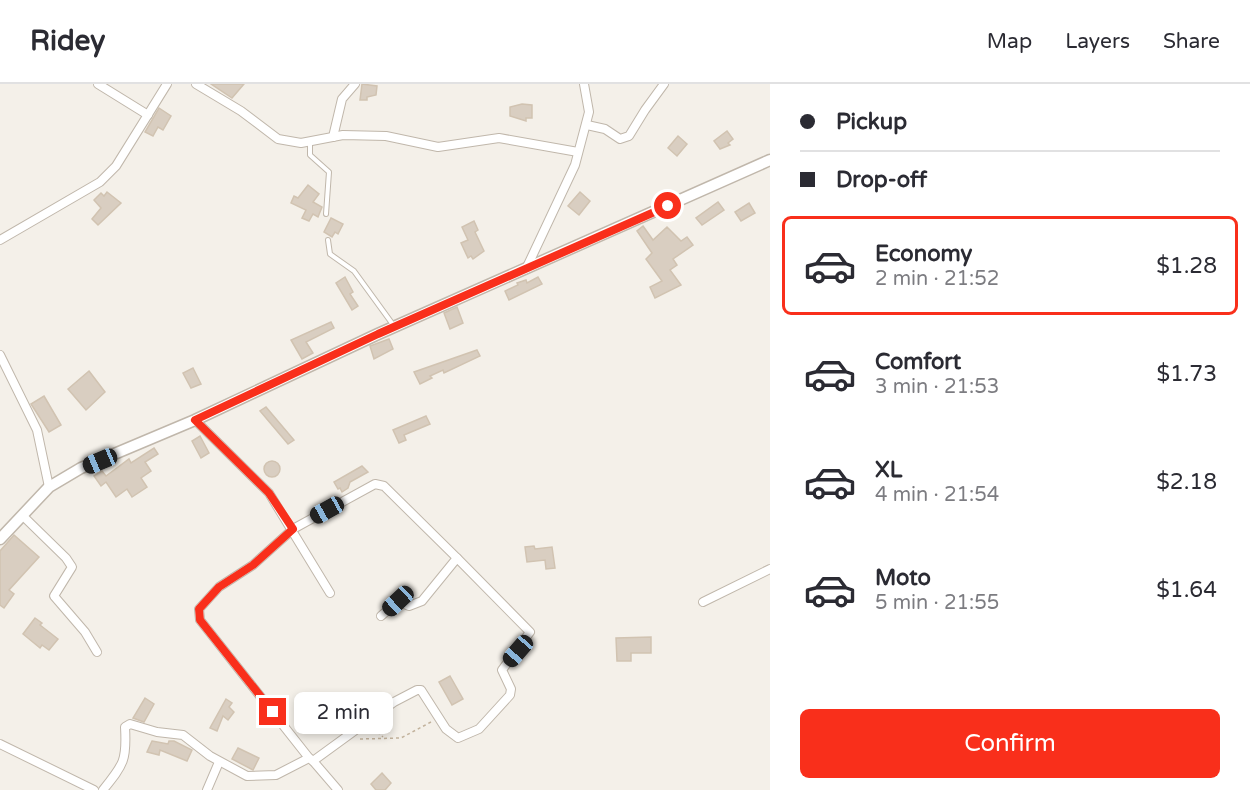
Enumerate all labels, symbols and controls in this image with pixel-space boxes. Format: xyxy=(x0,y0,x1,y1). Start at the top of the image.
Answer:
text: Ridey xyxy=(30,24,105,58)
text: Map xyxy=(987,29,1032,54)
text: Layers xyxy=(1065,29,1130,54)
text: Share xyxy=(1163,29,1220,54)
text: Pickup xyxy=(836,109,907,135)
text: Drop-off xyxy=(836,167,927,193)
route start xyxy=(654,192,681,219)
icon: car xyxy=(803,239,857,293)
text: Economy xyxy=(875,241,972,267)
text: $1.28 xyxy=(1156,253,1217,279)
text: 2 min · 21:52 xyxy=(875,267,999,291)
icon: car xyxy=(803,347,857,401)
text: Comfort xyxy=(875,349,961,375)
text: $1.73 xyxy=(1156,361,1217,387)
text: 3 min · 21:53 xyxy=(875,375,999,399)
car xyxy=(80,446,120,476)
icon: car xyxy=(803,455,857,509)
text: XL xyxy=(875,457,902,483)
text: $2.18 xyxy=(1156,469,1217,495)
text: 4 min · 21:54 xyxy=(875,483,999,507)
car xyxy=(307,493,347,527)
icon: car xyxy=(803,563,857,617)
text: Moto xyxy=(875,565,931,591)
text: $1.64 xyxy=(1156,577,1217,603)
car xyxy=(379,582,417,620)
text: 5 min · 21:55 xyxy=(875,591,999,615)
car xyxy=(499,632,537,670)
callout: 2 min xyxy=(294,691,393,733)
route end xyxy=(259,698,286,725)
text: 2 min xyxy=(317,701,370,725)
button: Confirm xyxy=(800,709,1220,778)

